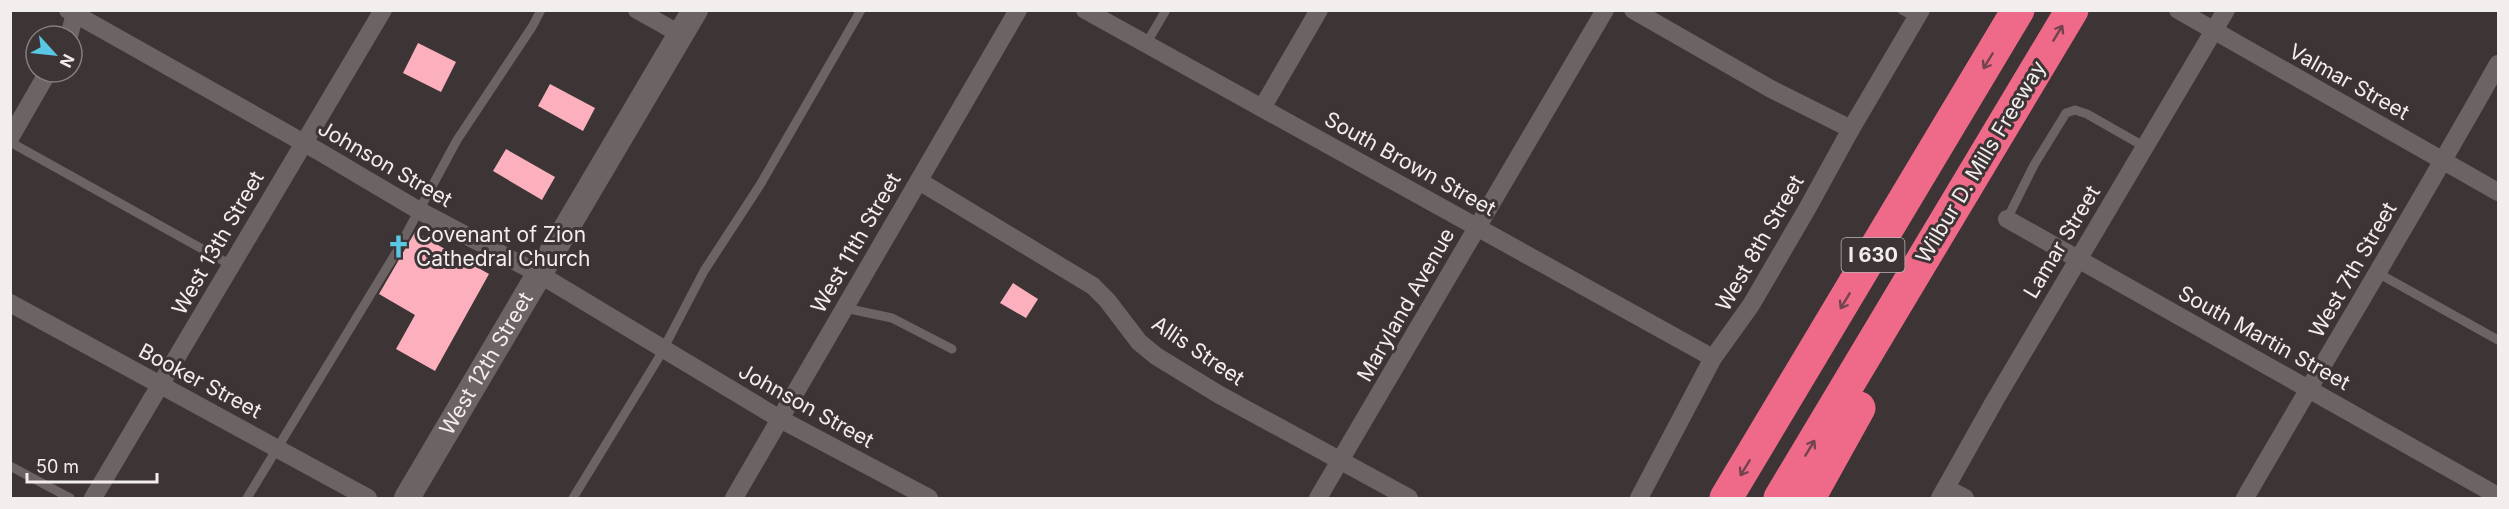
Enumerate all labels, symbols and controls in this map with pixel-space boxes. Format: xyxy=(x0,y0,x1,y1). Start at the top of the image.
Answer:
north arrow xyxy=(24,24,84,84)
one-way arrow xyxy=(2053,25,2065,42)
street label: Valmar Street xyxy=(2285,38,2414,125)
text: N xyxy=(56,51,79,71)
one-way arrow xyxy=(1982,52,1994,69)
street label: Wilbur D. Mills Freeway xyxy=(1910,56,2051,267)
street label: South Brown Street xyxy=(1320,106,1500,221)
street label: Johnson Street xyxy=(314,115,457,212)
street label: West 13th Street xyxy=(166,166,269,319)
street label: West 11th Street xyxy=(805,168,906,317)
street label: West 8th Street xyxy=(1710,170,1809,315)
street label: Lamar Street xyxy=(2018,181,2105,303)
street label: West 7th Street xyxy=(2304,198,2401,342)
place label: Covenant of Zion Cathedral Church xyxy=(416,222,590,271)
street label: Maryland Avenue xyxy=(1352,224,1460,386)
church icon: Covenant of Zion Cathedral Church xyxy=(385,234,411,260)
road number: I 630 xyxy=(1842,238,1904,272)
street label: South Martin Street xyxy=(2174,280,2354,395)
street label: West 12th Street xyxy=(434,287,538,439)
one-way arrow xyxy=(1839,292,1851,309)
street label: Allis Street xyxy=(1147,311,1249,391)
street label: Booker Street xyxy=(135,338,266,423)
street label: Johnson Street xyxy=(734,358,878,453)
one-way arrow xyxy=(1804,440,1816,457)
scale bar xyxy=(27,446,158,484)
text: 50 m xyxy=(36,456,79,477)
one-way arrow xyxy=(1738,459,1750,476)

